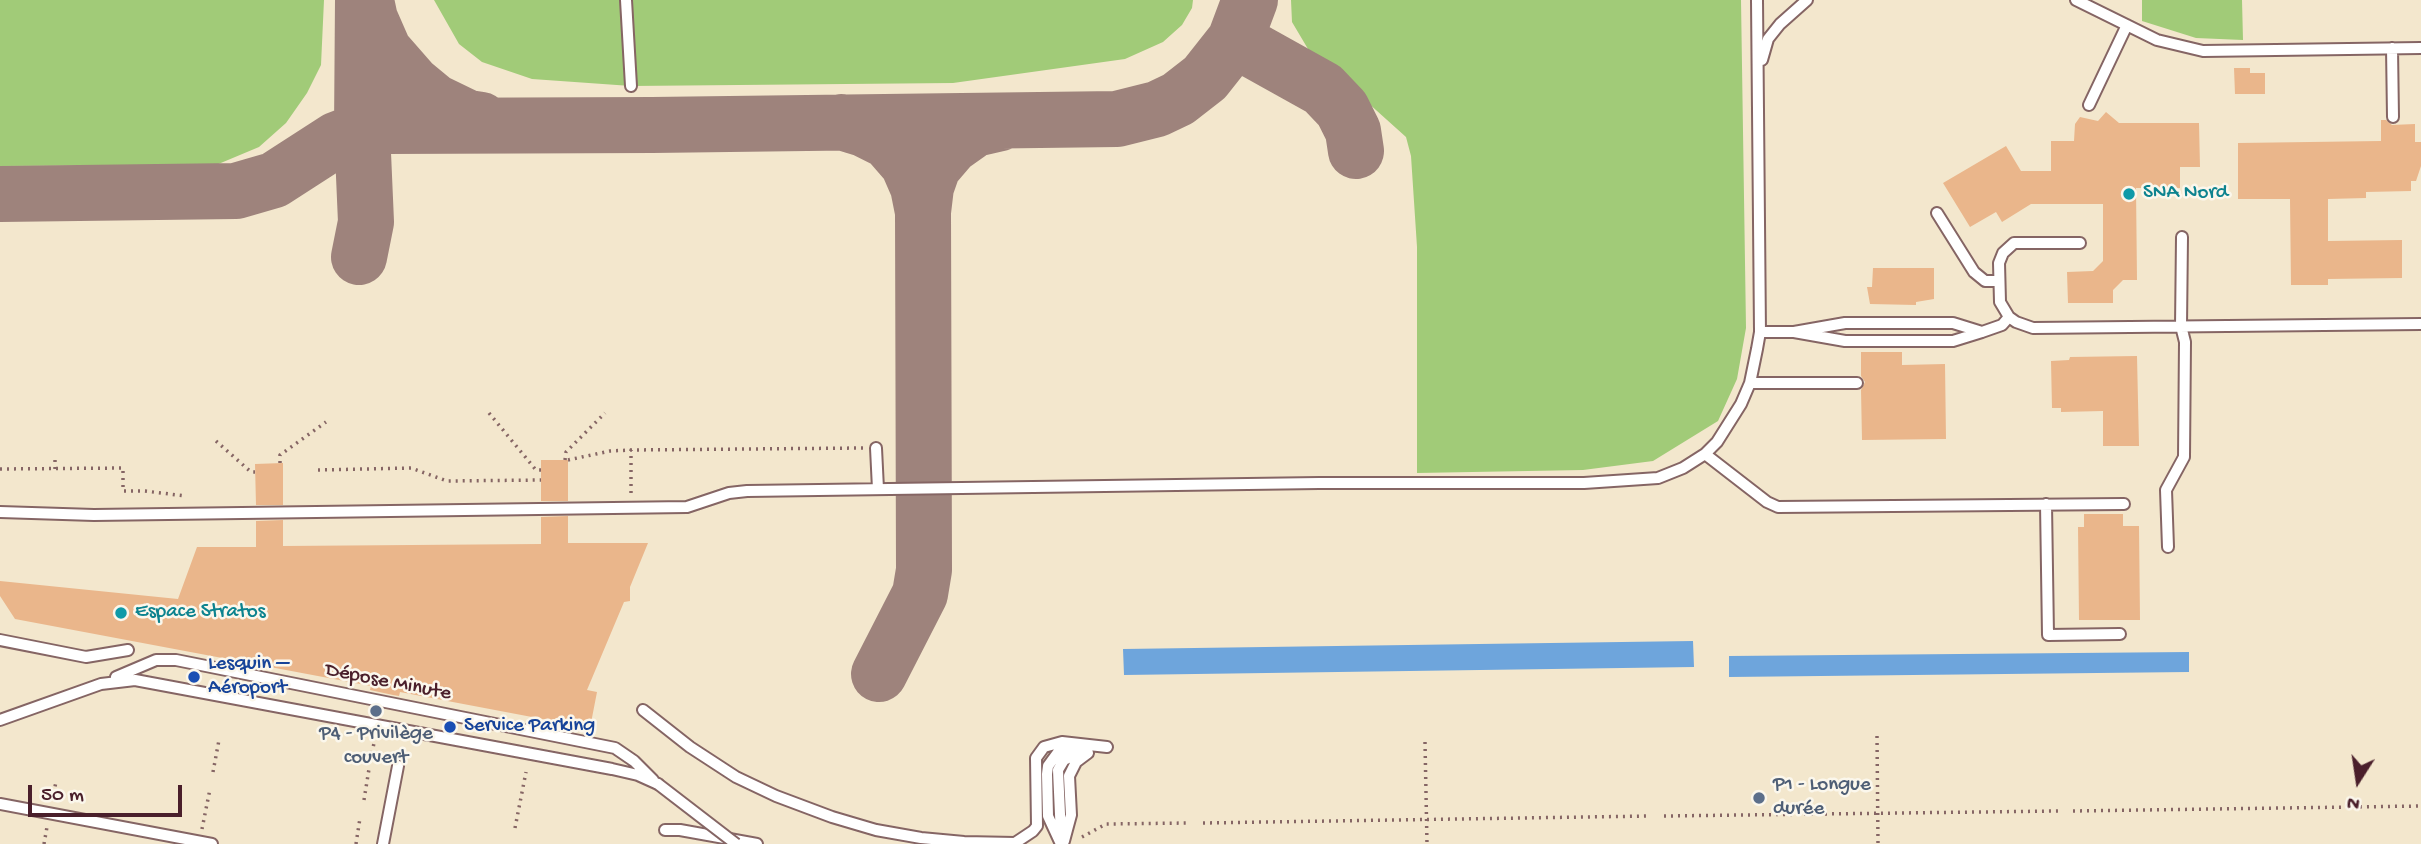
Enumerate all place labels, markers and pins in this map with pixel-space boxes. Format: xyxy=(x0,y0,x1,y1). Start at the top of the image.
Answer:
place label: SNA Nord xyxy=(2143,181,2228,207)
marker: SNA Nord xyxy=(2121,186,2137,202)
place label: Espace Stratos xyxy=(135,600,265,626)
marker: Espace Stratos xyxy=(113,605,129,621)
place label: Lesquin – Aéroport xyxy=(208,652,289,702)
marker: Lesquin – Aéroport xyxy=(186,669,202,685)
marker: P4 - Privilège couvert xyxy=(368,703,384,719)
place label: Service Parking xyxy=(464,714,595,740)
marker: Service Parking xyxy=(442,719,458,735)
place label: P4 - Privilège couvert xyxy=(319,722,433,772)
place label: P1 - Longue durée xyxy=(1773,773,1871,823)
marker: P1 - Longue durée xyxy=(1751,790,1767,806)

